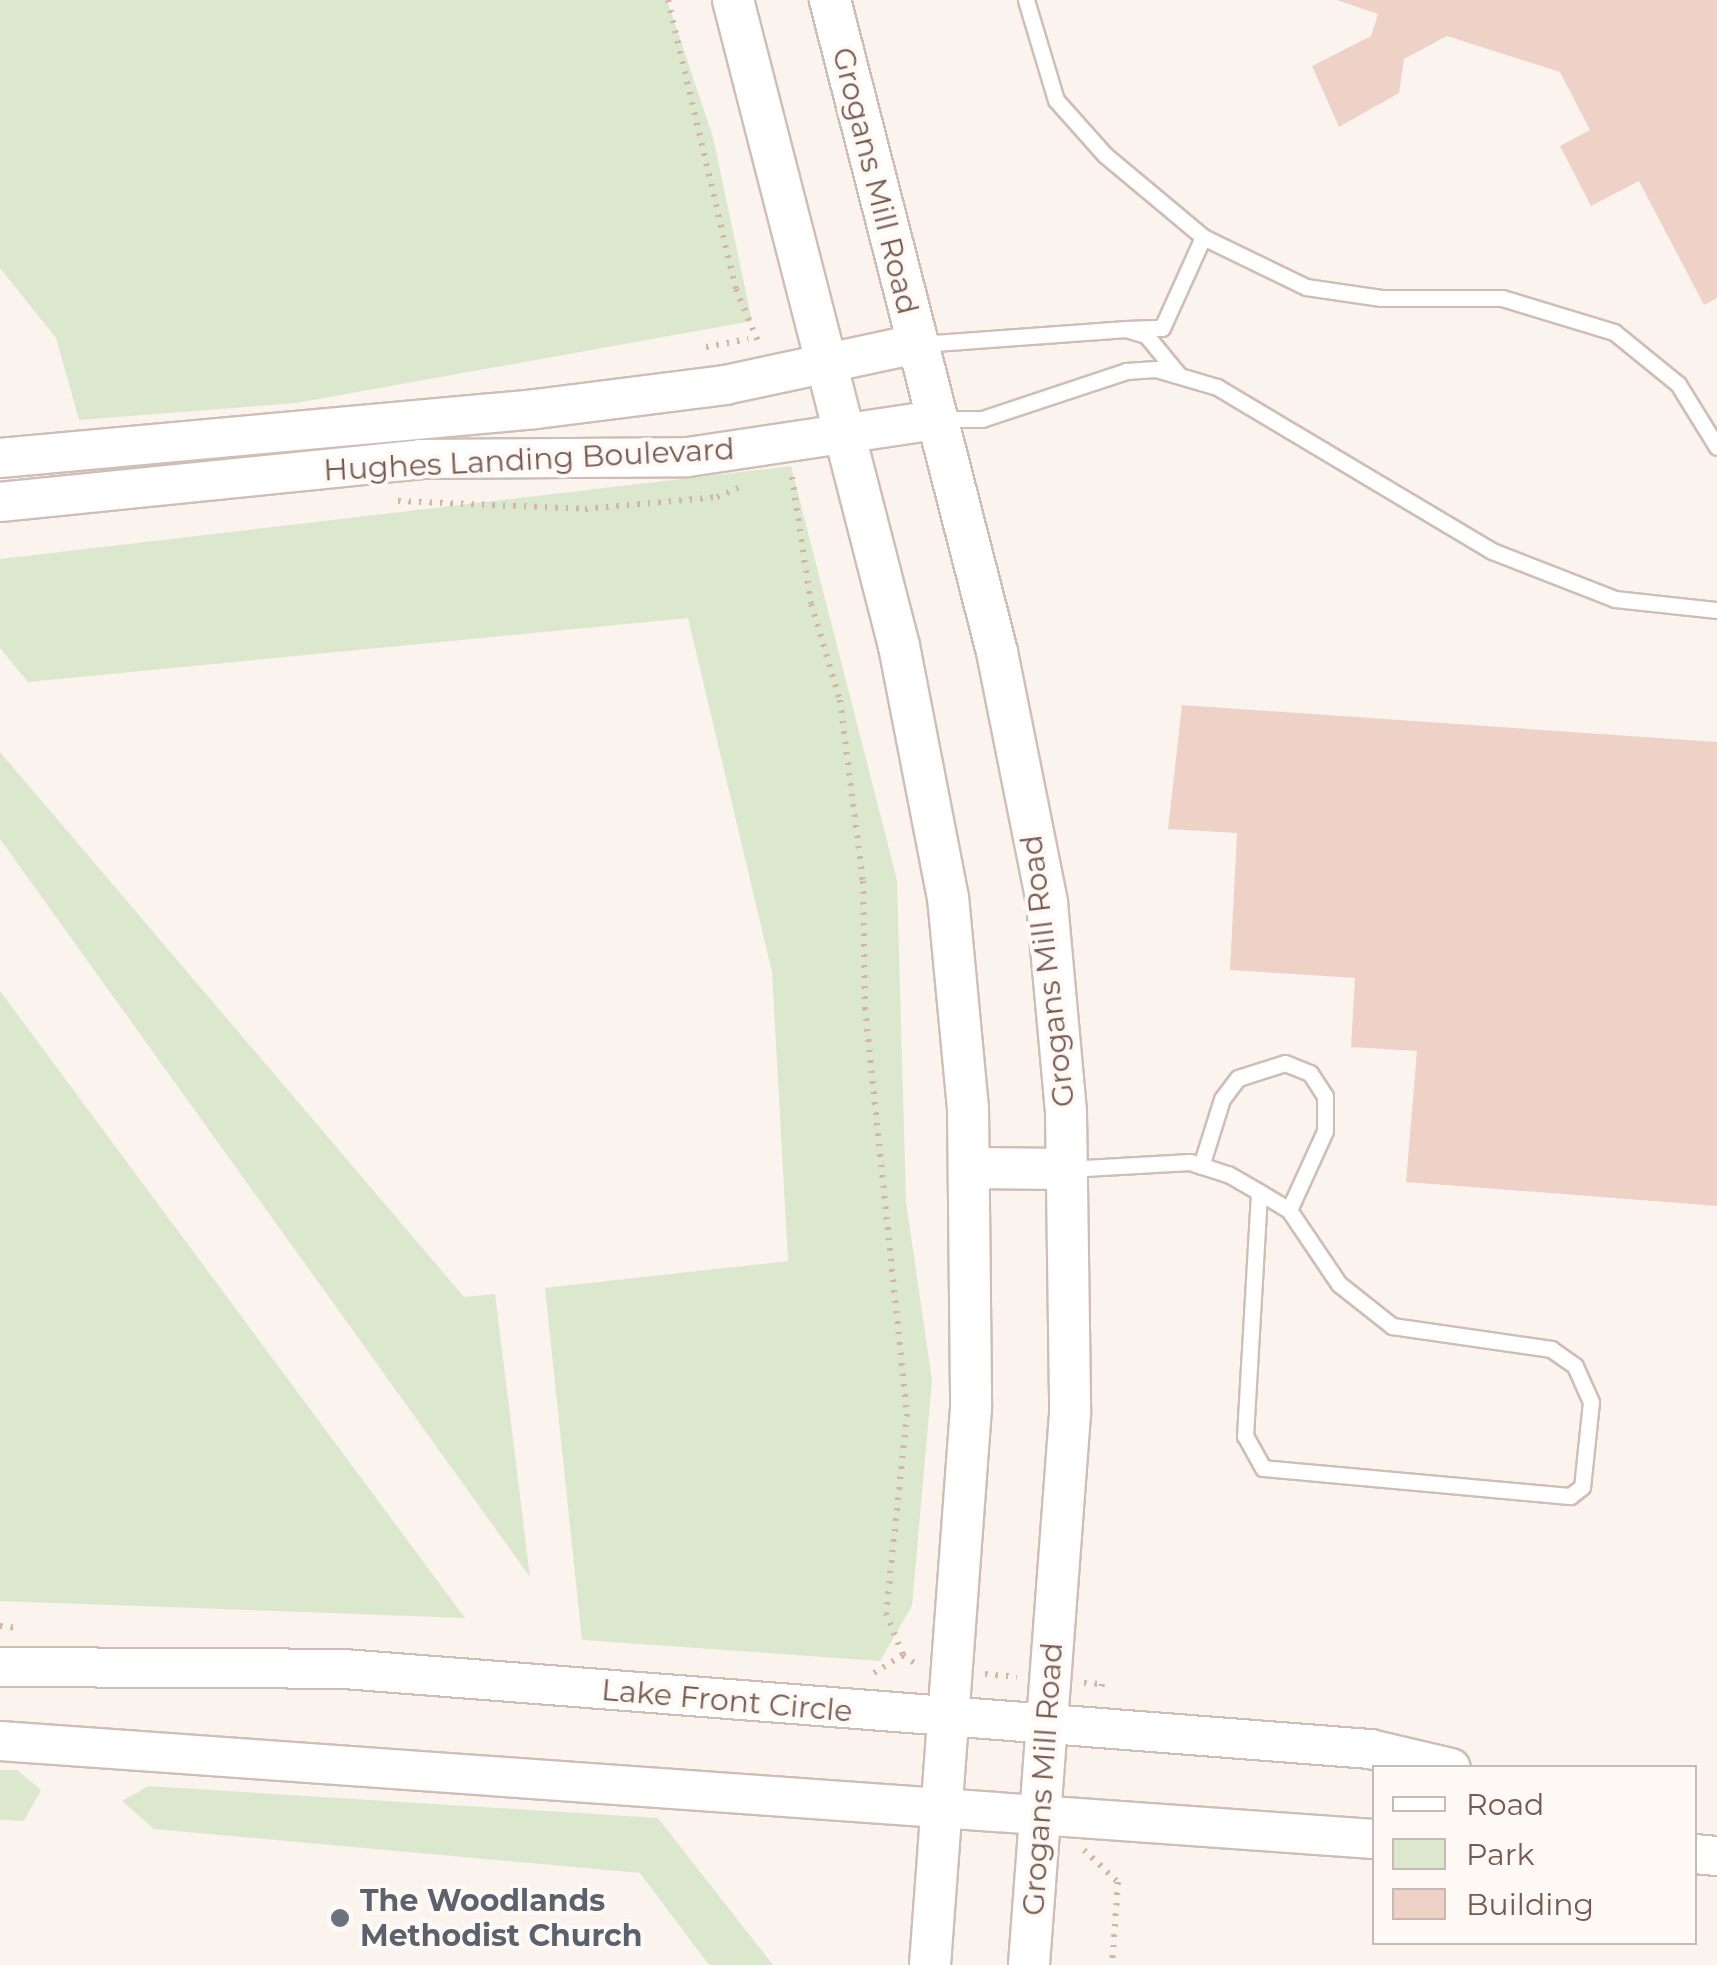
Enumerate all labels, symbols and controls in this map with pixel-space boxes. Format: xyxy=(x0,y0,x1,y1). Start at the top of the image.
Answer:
street label: Grogans Mill Road xyxy=(824,44,926,318)
street label: Hughes Landing Boulevard xyxy=(323,431,735,489)
street label: Grogans Mill Road xyxy=(1013,833,1083,1109)
street label: Grogans Mill Road xyxy=(1015,1641,1071,1917)
street label: Lake Front Circle xyxy=(600,1672,854,1730)
legend xyxy=(1372,1765,1697,1945)
text: Road xyxy=(1466,1786,1544,1823)
text: Park xyxy=(1466,1836,1535,1873)
place label: The Woodlands Methodist Church xyxy=(360,1883,642,1954)
text: Building xyxy=(1466,1886,1594,1923)
marker: The Woodlands Methodist Church xyxy=(329,1907,351,1929)

